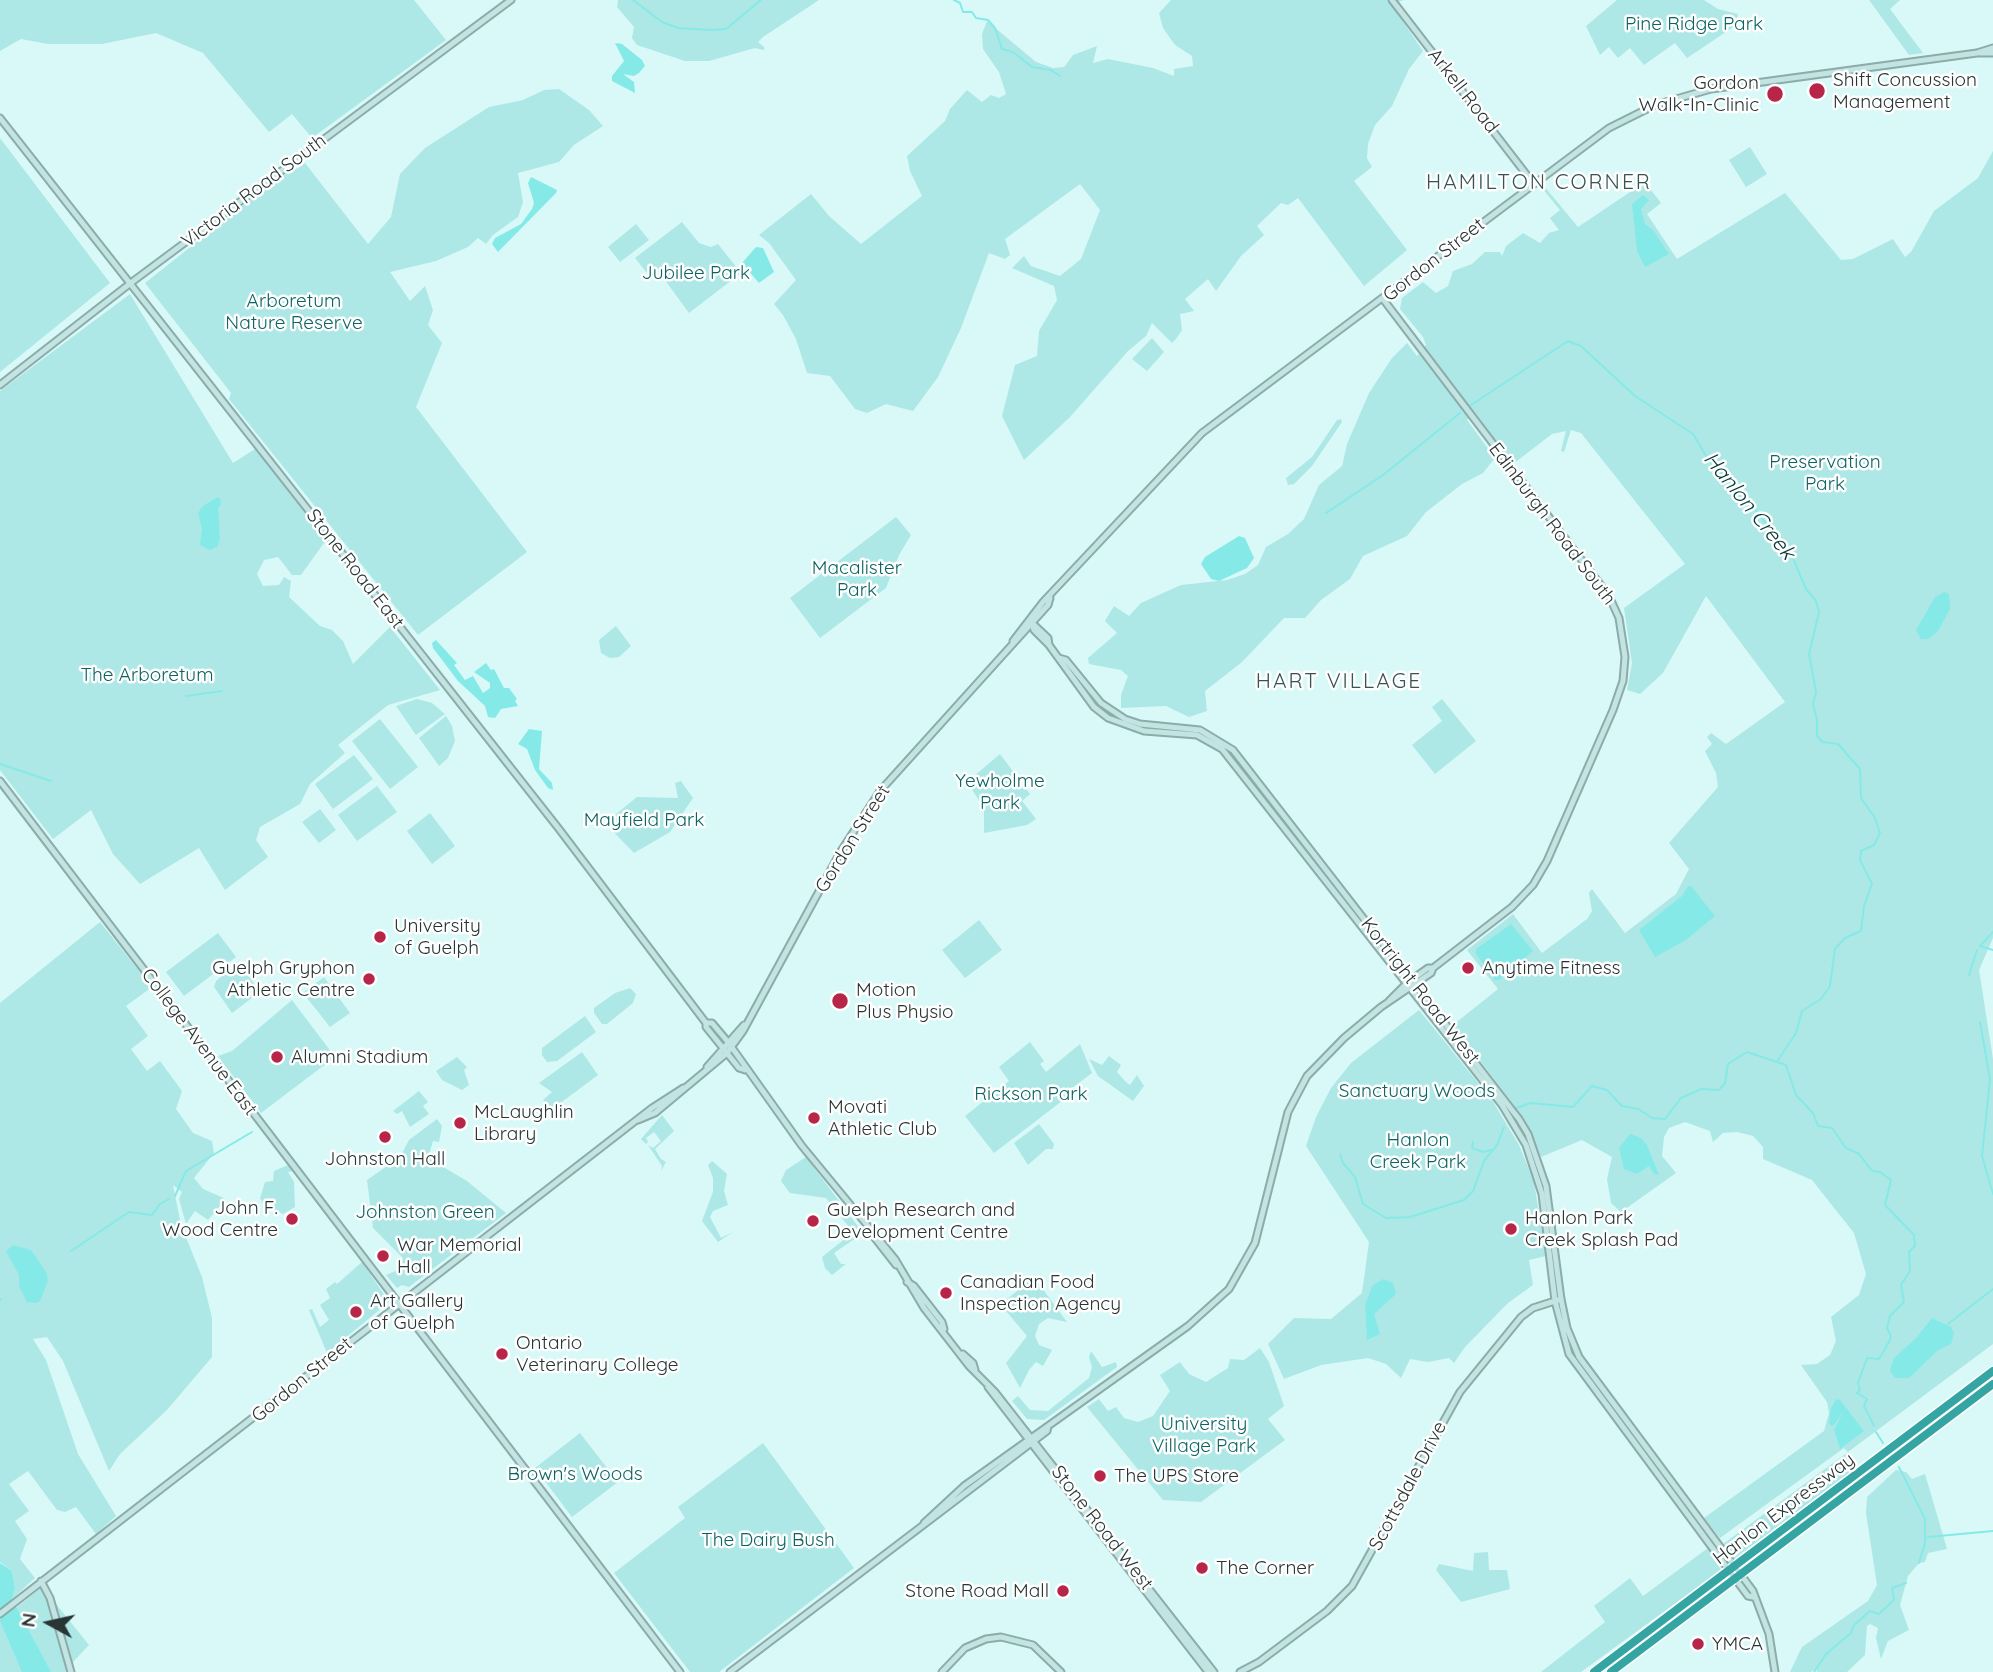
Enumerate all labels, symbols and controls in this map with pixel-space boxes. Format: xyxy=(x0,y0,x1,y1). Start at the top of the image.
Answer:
park label: Pine Ridge Park xyxy=(1625,13,1763,35)
street label: Arkell Road xyxy=(1423,44,1503,138)
place label: Shift Concussion Management xyxy=(1833,69,1977,113)
place label: Gordon Walk-In-Clinic xyxy=(1638,72,1759,116)
marker: Shift Concussion Management xyxy=(1807,81,1827,101)
marker: Gordon Walk-In-Clinic xyxy=(1765,84,1785,104)
street label: Victoria Road South xyxy=(177,129,331,253)
district label: HAMILTON CORNER xyxy=(1428,170,1650,196)
street label: Gordon Street xyxy=(1379,213,1489,307)
park label: Jubilee Park xyxy=(642,262,750,284)
park label: Arboretum Nature Reserve xyxy=(225,290,363,334)
street label: Edinburgh Road South xyxy=(1484,438,1620,610)
water label: Hanlon Creek xyxy=(1698,447,1800,565)
park label: Preservation Park xyxy=(1769,451,1881,495)
street label: Stone Road East xyxy=(301,505,409,633)
park label: Macalister Park xyxy=(812,557,902,601)
park label: The Arboretum xyxy=(81,664,213,686)
district label: HART VILLAGE xyxy=(1257,669,1421,695)
park label: Yewholme Park xyxy=(955,770,1045,814)
street label: Gordon Street xyxy=(811,781,895,897)
park label: Mayfield Park xyxy=(584,809,704,831)
street label: Kortright Road West xyxy=(1356,913,1484,1069)
place label: University of Guelph xyxy=(394,915,481,959)
marker: University of Guelph xyxy=(372,929,388,945)
place label: Guelph Gryphon Athletic Centre xyxy=(212,957,355,1001)
place label: Anytime Fitness xyxy=(1482,957,1621,979)
marker: Anytime Fitness xyxy=(1460,960,1476,976)
street label: College Avenue East xyxy=(136,964,262,1120)
marker: Guelph Gryphon Athletic Centre xyxy=(361,971,377,987)
place label: Motion Plus Physio xyxy=(856,979,954,1023)
marker: Motion Plus Physio xyxy=(830,991,850,1011)
place label: Alumni Stadium xyxy=(291,1046,428,1068)
marker: Alumni Stadium xyxy=(269,1049,285,1065)
park label: Sanctuary Woods xyxy=(1339,1080,1495,1102)
park label: Rickson Park xyxy=(974,1083,1088,1105)
place label: Movati Athletic Club xyxy=(828,1096,937,1140)
place label: McLaughlin Library xyxy=(474,1101,574,1145)
marker: Movati Athletic Club xyxy=(806,1110,822,1126)
marker: McLaughlin Library xyxy=(452,1115,468,1131)
marker: Johnston Hall xyxy=(377,1129,393,1145)
park label: Hanlon Creek Park xyxy=(1370,1129,1466,1173)
place label: Johnston Hall xyxy=(325,1148,445,1170)
place label: John F. Wood Centre xyxy=(162,1197,278,1241)
place label: Guelph Research and Development Centre xyxy=(827,1199,1015,1243)
park label: Johnston Green xyxy=(355,1201,495,1223)
place label: Hanlon Park Creek Splash Pad xyxy=(1525,1207,1678,1251)
marker: John F. Wood Centre xyxy=(284,1211,300,1227)
marker: Guelph Research and Development Centre xyxy=(805,1213,821,1229)
marker: Hanlon Park Creek Splash Pad xyxy=(1503,1221,1519,1237)
place label: War Memorial Hall xyxy=(397,1234,522,1278)
marker: War Memorial Hall xyxy=(375,1248,391,1264)
place label: Canadian Food Inspection Agency xyxy=(960,1271,1121,1315)
marker: Canadian Food Inspection Agency xyxy=(938,1285,954,1301)
place label: Art Gallery of Guelph xyxy=(370,1290,464,1334)
marker: Art Gallery of Guelph xyxy=(348,1304,364,1320)
place label: Ontario Veterinary College xyxy=(516,1332,678,1376)
street label: Gordon Street xyxy=(247,1333,357,1427)
marker: Ontario Veterinary College xyxy=(494,1346,510,1362)
park label: University Village Park xyxy=(1152,1413,1256,1457)
street label: Scottsdale Drive xyxy=(1364,1418,1452,1554)
street label: Hanlon Expressway xyxy=(1709,1448,1859,1570)
street label: Stone Road West xyxy=(1046,1461,1158,1595)
park label: Brown's Woods xyxy=(507,1463,643,1485)
place label: The UPS Store xyxy=(1114,1465,1239,1487)
marker: The UPS Store xyxy=(1092,1468,1108,1484)
park label: The Dairy Bush xyxy=(701,1529,835,1551)
place label: The Corner xyxy=(1216,1557,1314,1579)
marker: The Corner xyxy=(1194,1560,1210,1576)
place label: Stone Road Mall xyxy=(905,1580,1049,1602)
marker: Stone Road Mall xyxy=(1055,1583,1071,1599)
north arrow xyxy=(14,1588,84,1658)
text: N xyxy=(15,1611,41,1629)
place label: YMCA xyxy=(1712,1633,1763,1655)
marker: YMCA xyxy=(1690,1636,1706,1652)

